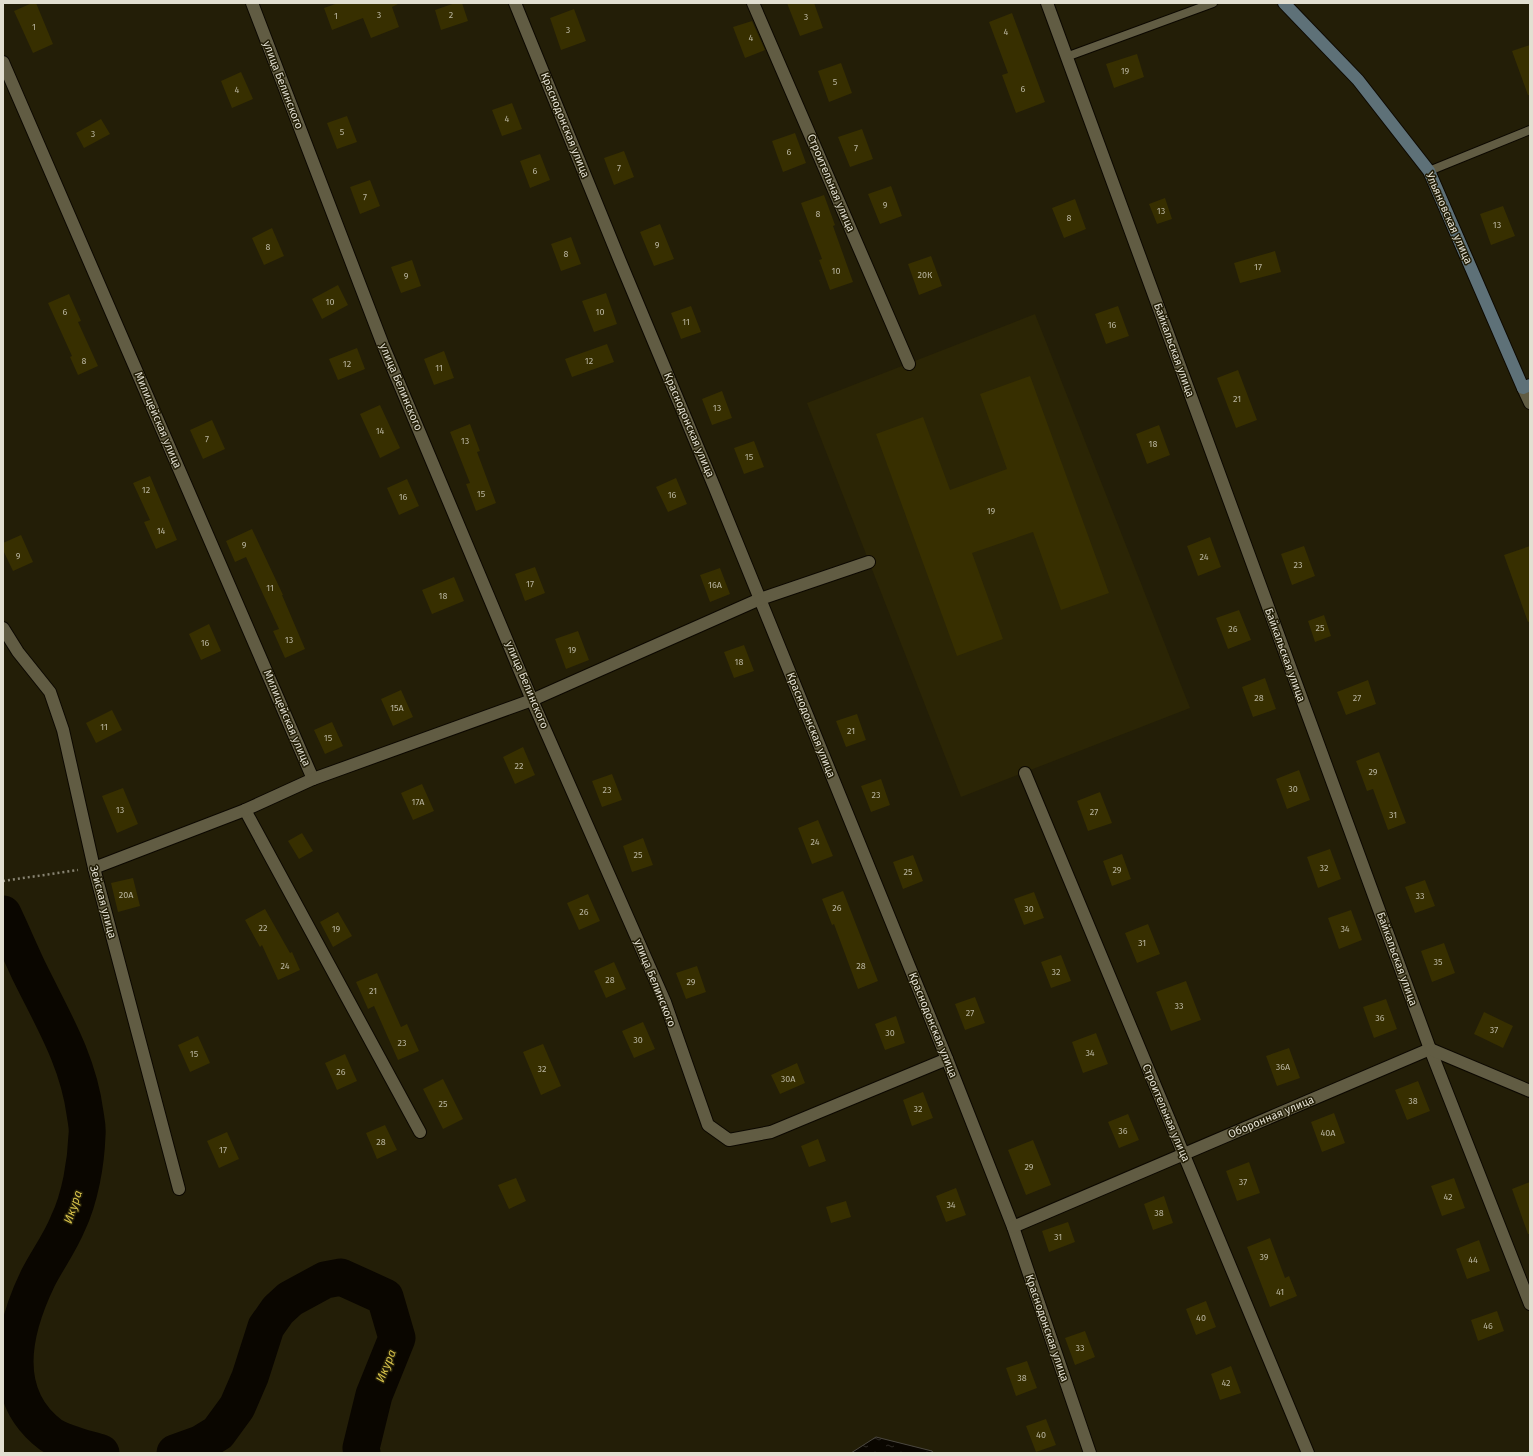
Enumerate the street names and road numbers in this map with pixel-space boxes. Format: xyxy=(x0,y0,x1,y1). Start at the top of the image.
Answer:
street label: улица Белинского xyxy=(260,39,306,131)
street label: Краснодонская улица xyxy=(538,70,592,180)
street label: Строительная улица xyxy=(805,132,857,234)
street label: Ульяновская улица xyxy=(1423,170,1475,266)
street label: Байкальская улица xyxy=(1151,301,1197,399)
street label: улица Белинского xyxy=(377,341,425,433)
street label: Милицейская улица xyxy=(132,370,184,470)
street label: Краснодонская улица xyxy=(661,371,717,479)
street label: Байкальская улица xyxy=(1262,606,1308,704)
street label: улица Белинского xyxy=(503,639,551,731)
street label: Милицейская улица xyxy=(261,668,313,768)
street label: Краснодонская улица xyxy=(784,670,838,780)
street label: Зейская улица xyxy=(87,864,119,940)
street label: Байкальская улица xyxy=(1374,910,1420,1008)
street label: улица Белинского xyxy=(631,937,679,1029)
street label: Краснодонская улица xyxy=(906,970,960,1080)
street label: Строительная улица xyxy=(1140,1062,1192,1164)
street label: Оборонная улица xyxy=(1226,1093,1316,1141)
street label: Краснодонская улица xyxy=(1023,1273,1071,1383)

